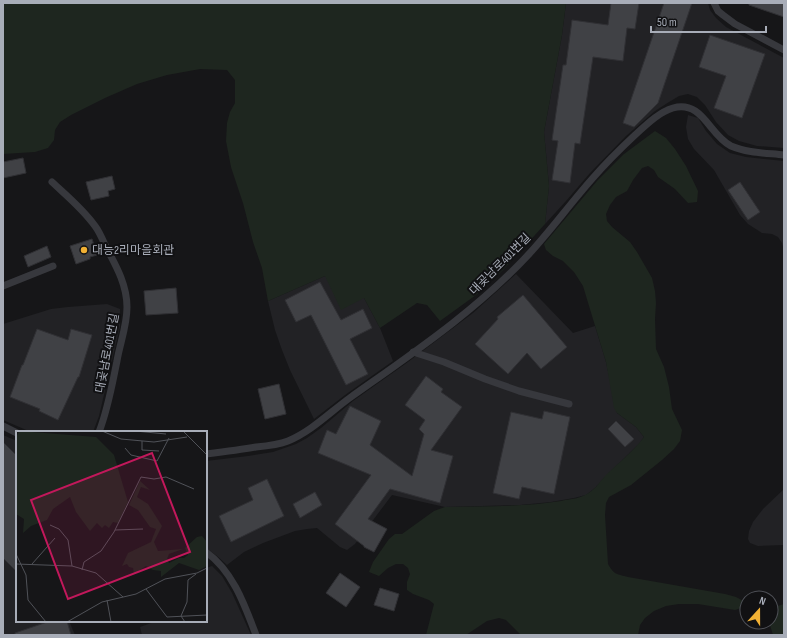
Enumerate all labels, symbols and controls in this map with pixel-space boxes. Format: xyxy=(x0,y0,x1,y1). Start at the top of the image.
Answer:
scale bar xyxy=(651,8,766,34)
text: 50 m xyxy=(657,15,677,30)
street label: 대곶남로401번길 xyxy=(466,230,534,298)
place label: 대능2리마을회관 xyxy=(92,243,174,258)
marker: 대능2리마을회관 xyxy=(79,245,89,255)
street label: 대곶남로401번길 xyxy=(92,312,123,394)
inset map xyxy=(16,431,207,622)
north arrow xyxy=(739,590,779,630)
text: N xyxy=(757,594,768,608)

